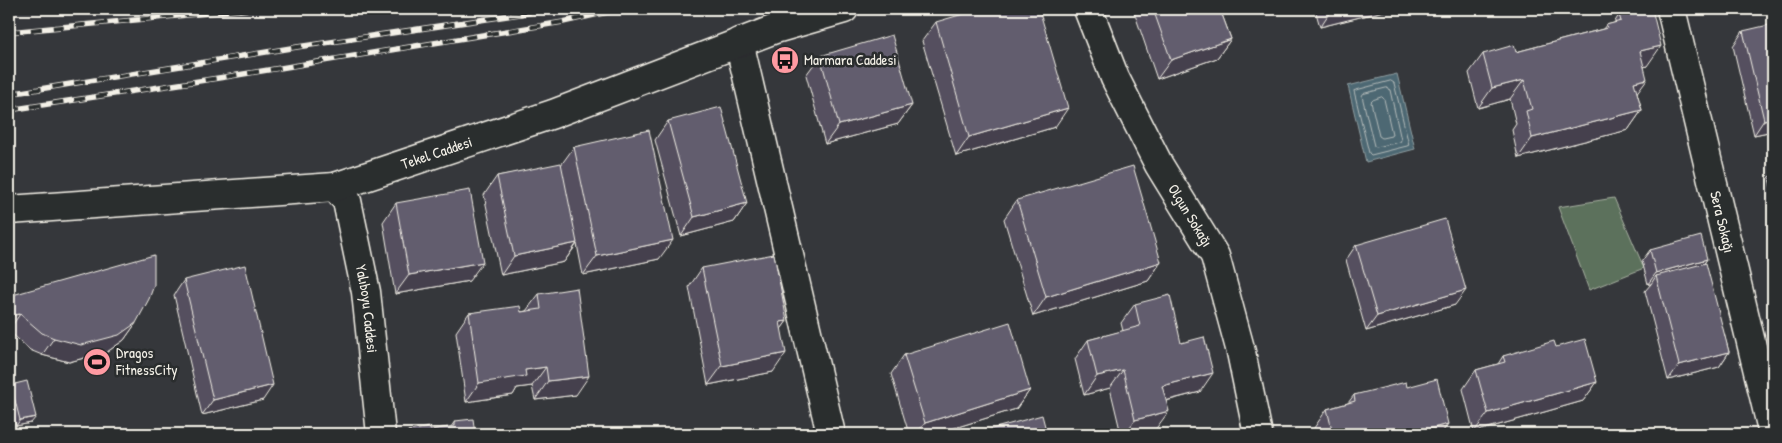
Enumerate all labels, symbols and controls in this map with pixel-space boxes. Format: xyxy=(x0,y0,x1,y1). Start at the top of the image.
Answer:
bus stop icon: Marmara Caddesi xyxy=(770,45,800,75)
place label: Marmara Caddesi xyxy=(804,49,897,70)
street label: Tekel Caddesi xyxy=(398,131,475,174)
street label: Olgun Sokağı xyxy=(1163,180,1218,251)
street label: Sera Sokağı xyxy=(1705,189,1740,255)
street label: Yalıboyu Caddesi xyxy=(351,262,383,354)
place label: Dragos FitnessCity xyxy=(115,342,178,380)
sports icon: Dragos FitnessCity xyxy=(82,347,112,377)

